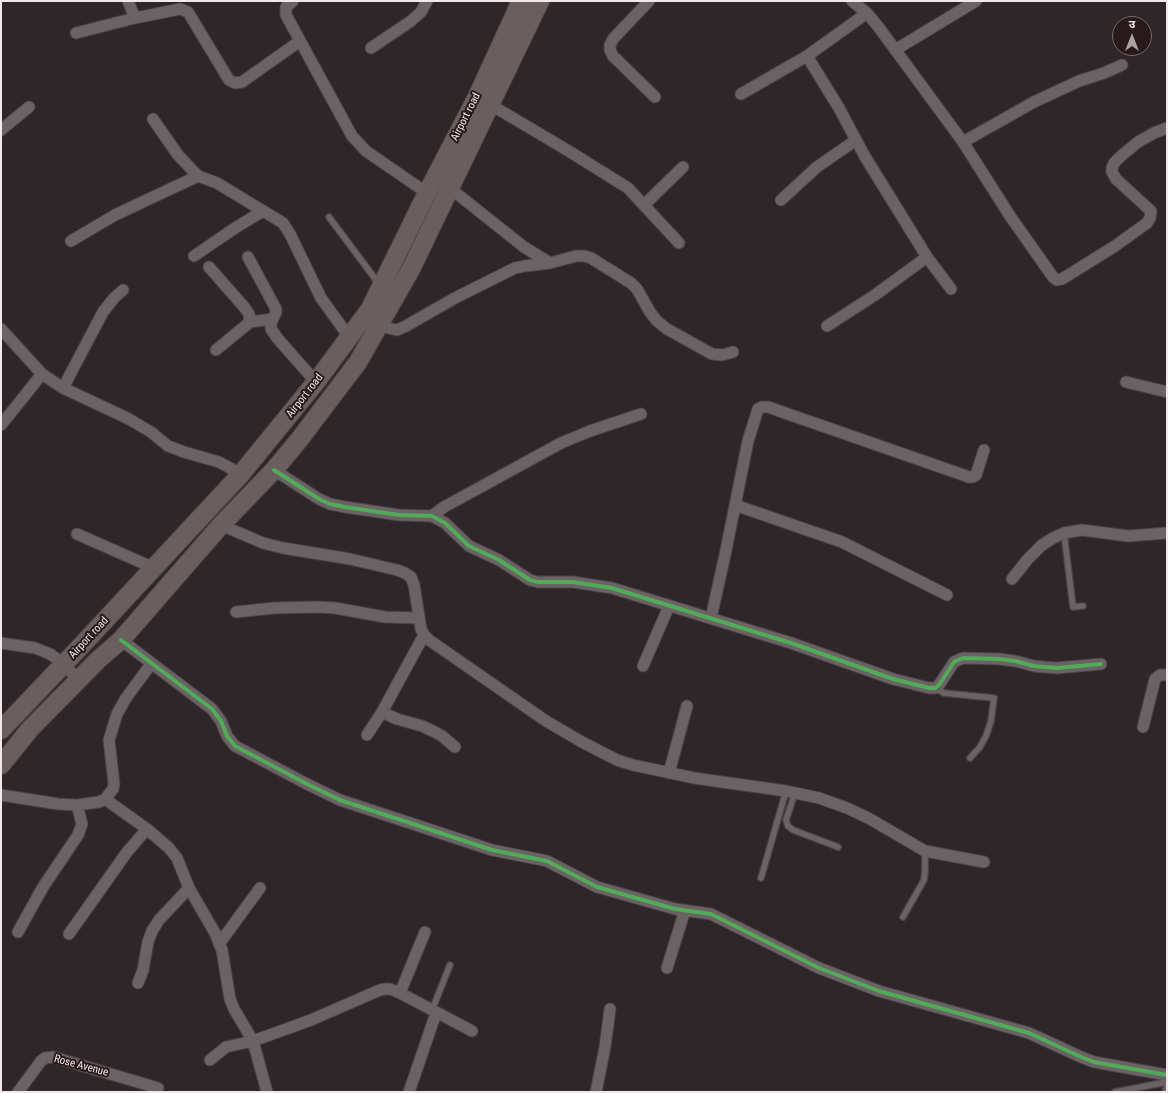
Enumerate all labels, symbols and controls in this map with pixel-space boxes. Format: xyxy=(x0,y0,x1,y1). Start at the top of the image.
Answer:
north arrow xyxy=(1112,16,1152,56)
text: उ xyxy=(1129,18,1135,31)
street label: Airport road xyxy=(448,91,484,143)
street label: Airport road xyxy=(284,371,326,421)
street label: Airport road xyxy=(66,614,112,662)
street label: Rose Avenue xyxy=(52,1052,110,1080)

